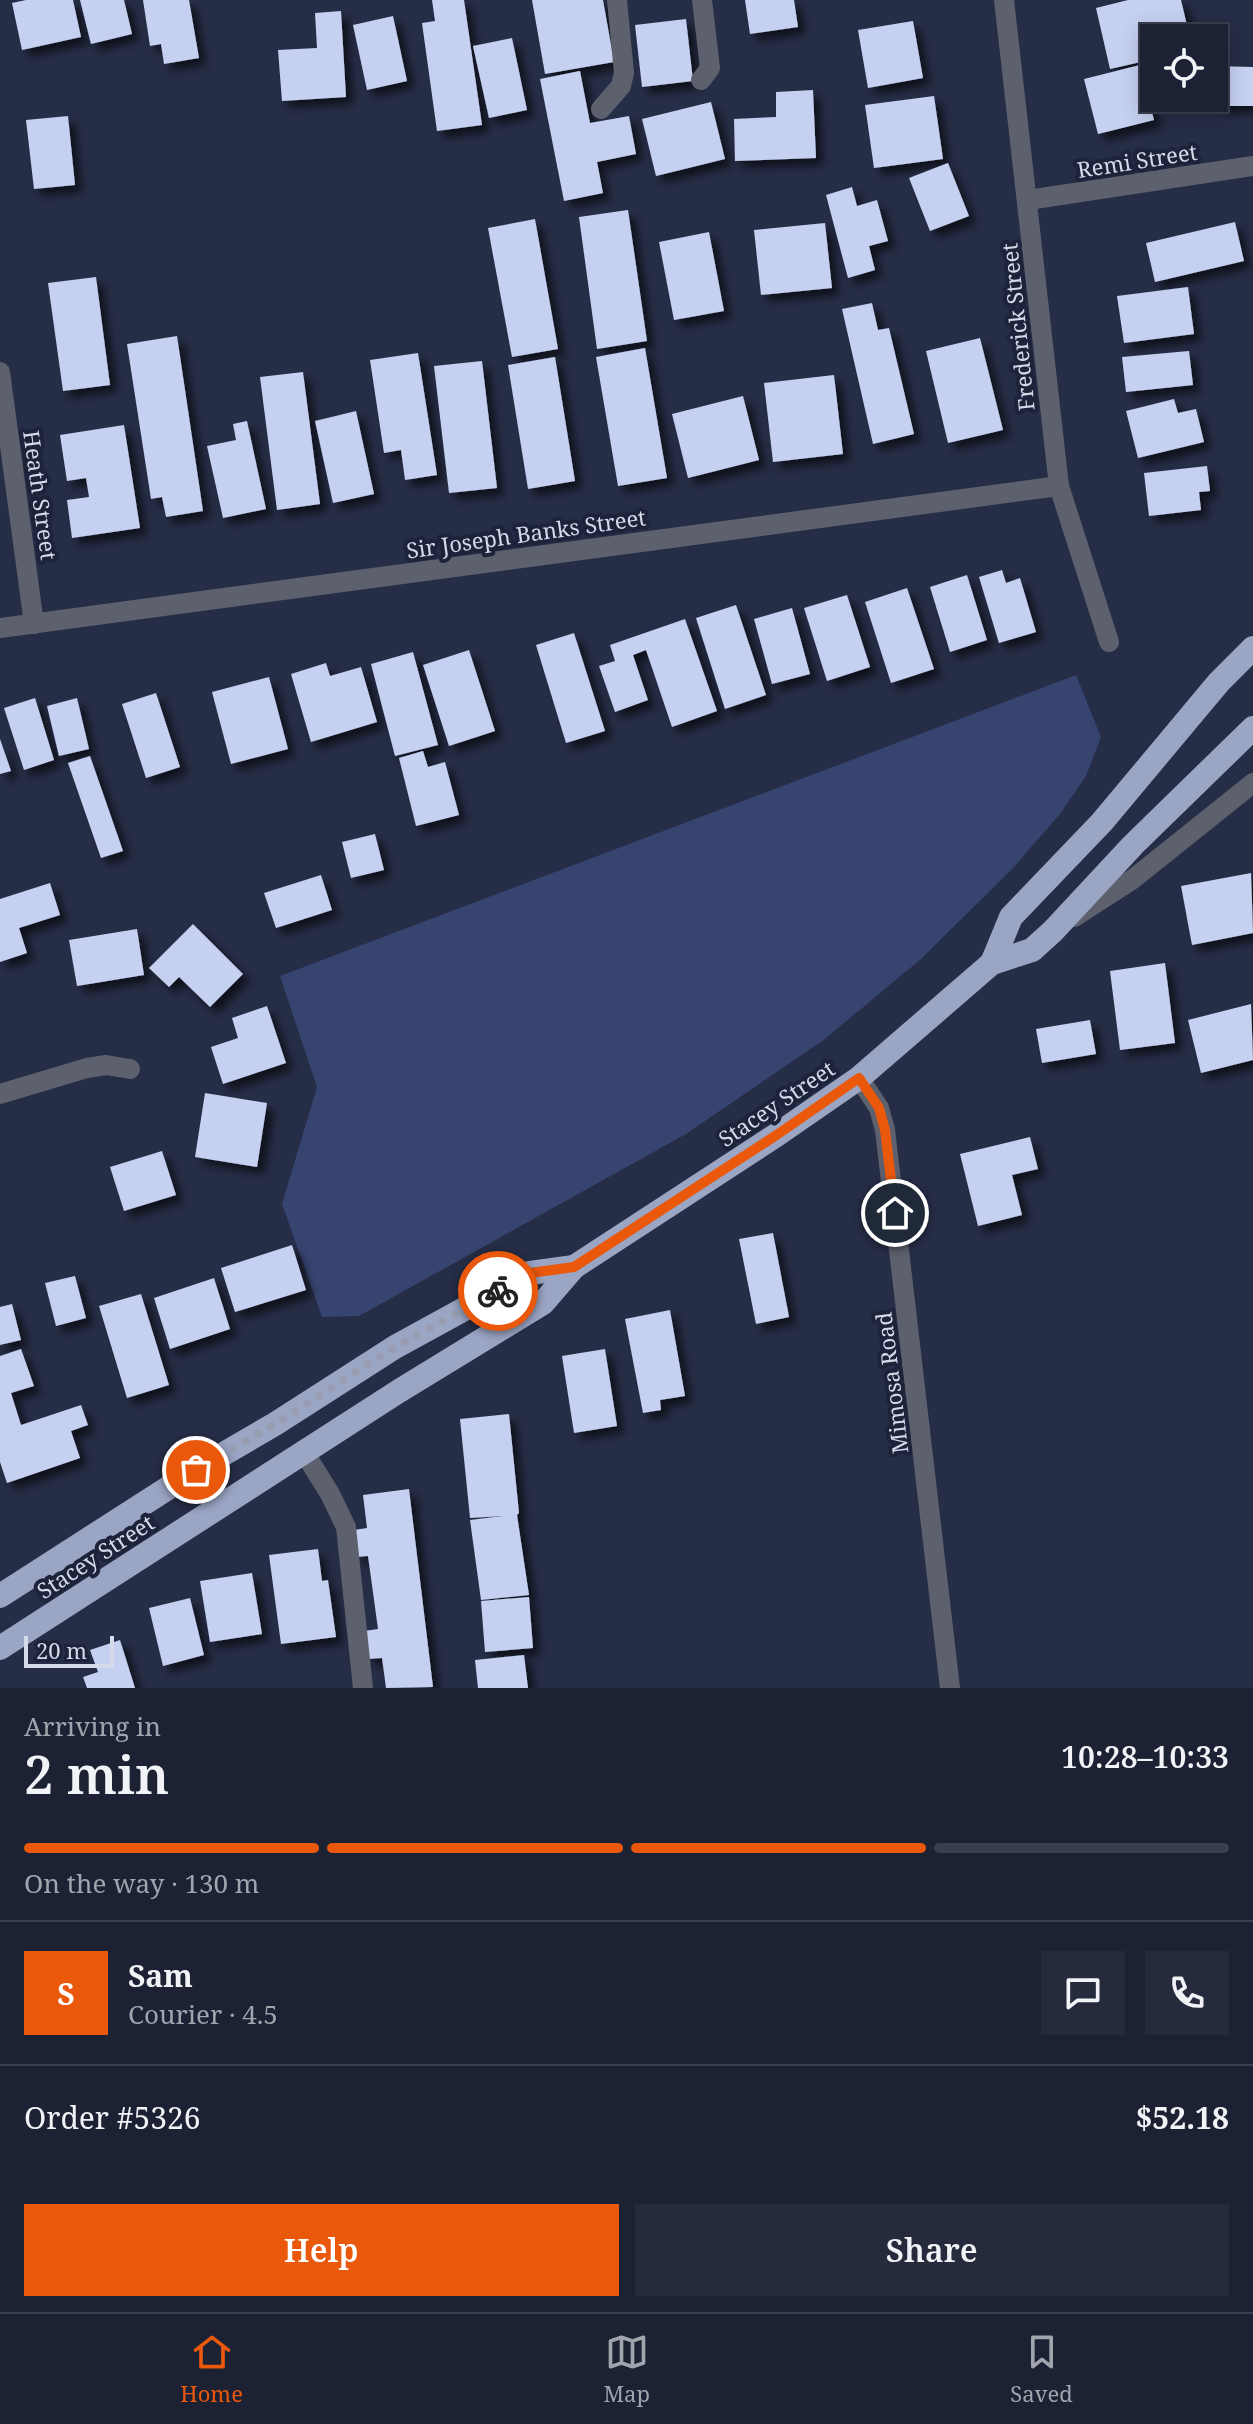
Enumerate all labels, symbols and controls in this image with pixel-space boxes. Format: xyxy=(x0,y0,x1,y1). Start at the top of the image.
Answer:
map controls xyxy=(1140,24,1228,112)
button: locate xyxy=(1140,24,1228,112)
street label: Remi Street xyxy=(1075,136,1199,184)
street label: Frederick Street xyxy=(993,241,1041,412)
street label: Heath Street xyxy=(17,428,65,562)
street label: Sir Joseph Banks Street xyxy=(404,501,648,565)
street label: Stacey Street xyxy=(712,1053,840,1153)
pin xyxy=(861,1179,929,1247)
icon: home xyxy=(873,1191,917,1235)
courier xyxy=(458,1251,538,1331)
icon: bike xyxy=(476,1269,520,1313)
street label: Mimosa Road xyxy=(867,1310,915,1455)
pin xyxy=(162,1436,230,1504)
icon: bag xyxy=(174,1448,218,1492)
street label: Stacey Street xyxy=(31,1507,160,1605)
scale bar xyxy=(24,1632,114,1668)
text: 20 m xyxy=(36,1635,87,1665)
text: Arriving in xyxy=(24,1708,161,1744)
text: 10:28–10:33 xyxy=(1061,1736,1229,1777)
text: 2 min xyxy=(24,1738,169,1809)
text: On the way · 130 m xyxy=(24,1865,259,1901)
button: chat xyxy=(1041,1951,1125,2035)
button: phone xyxy=(1145,1951,1229,2035)
text: Sam xyxy=(128,1955,193,1996)
text: S xyxy=(57,1973,75,2014)
text: Courier · 4.5 xyxy=(128,1996,278,2032)
text: Order #5326 xyxy=(24,2097,201,2138)
text: $52.18 xyxy=(1135,2097,1229,2138)
button: Help xyxy=(24,2204,619,2296)
button: Share xyxy=(635,2204,1229,2296)
tab: Home xyxy=(180,2330,243,2408)
tab: Map xyxy=(603,2330,650,2408)
tab: Saved xyxy=(1010,2330,1073,2408)

